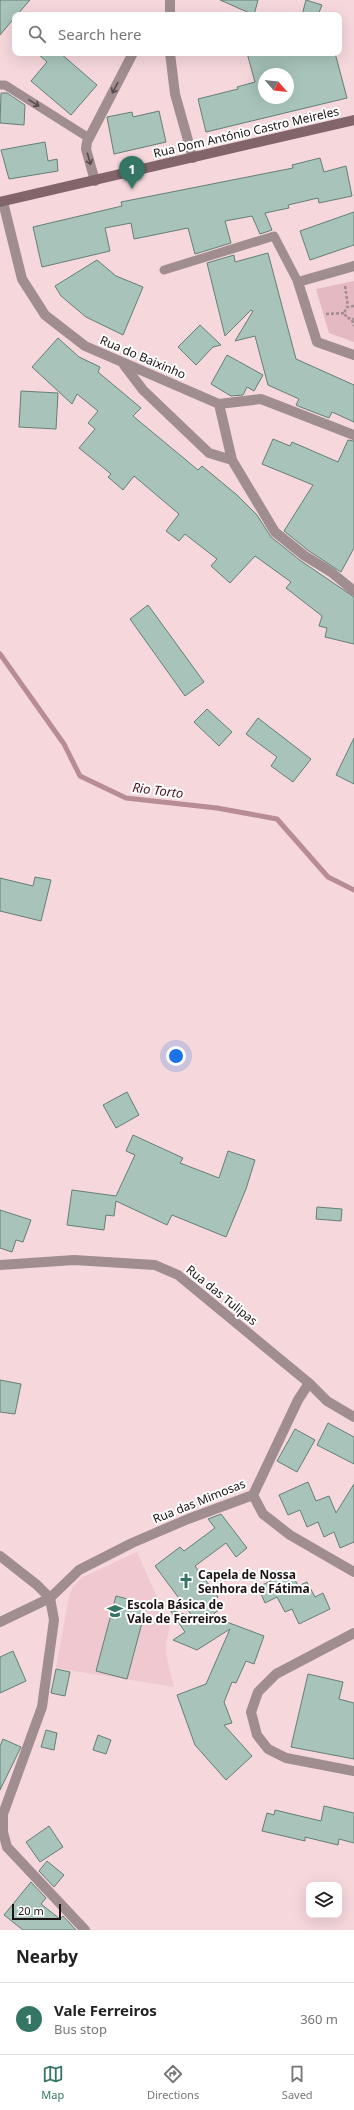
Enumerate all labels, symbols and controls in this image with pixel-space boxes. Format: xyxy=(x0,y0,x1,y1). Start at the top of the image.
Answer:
search box xyxy=(12,12,342,56)
icon: search xyxy=(26,23,48,45)
text: Search here xyxy=(58,24,141,44)
north arrow xyxy=(258,68,294,104)
one-way arrow xyxy=(111,81,118,93)
one-way arrow xyxy=(28,99,39,107)
street label: Rua Dom António Castro Meireles xyxy=(152,102,341,162)
one-way arrow xyxy=(86,152,93,165)
pin: 1 xyxy=(119,156,145,189)
street label: Rua do Baixinho xyxy=(97,331,189,383)
water label: Rio Torto xyxy=(131,778,185,802)
your location xyxy=(166,1046,186,1066)
street label: Rua das Tulipas xyxy=(183,1261,261,1329)
street label: Rua das Mimosas xyxy=(150,1475,248,1527)
place label: Capela de Nossa Senhora de Fátima xyxy=(198,1566,310,1597)
church icon: Capela de Nossa Senhora de Fátima xyxy=(177,1572,195,1590)
place label: Escola Básica de Vale de Ferreiros xyxy=(127,1596,227,1627)
school or university icon: Escola Básica de Vale de Ferreiros xyxy=(106,1602,124,1620)
map controls xyxy=(306,1882,342,1918)
button: layers xyxy=(306,1882,342,1918)
scale bar xyxy=(12,1902,61,1921)
text: 20 m xyxy=(18,1903,44,1918)
text: Nearby xyxy=(16,1945,78,1968)
text: Vale Ferreiros xyxy=(54,2000,157,2020)
text: 1 xyxy=(25,2010,33,2028)
text: 360 m xyxy=(300,2010,338,2028)
text: Bus stop xyxy=(54,2020,107,2038)
tab: Map xyxy=(41,2063,64,2102)
tab: Directions xyxy=(147,2063,199,2102)
tab: Saved xyxy=(282,2063,313,2102)

